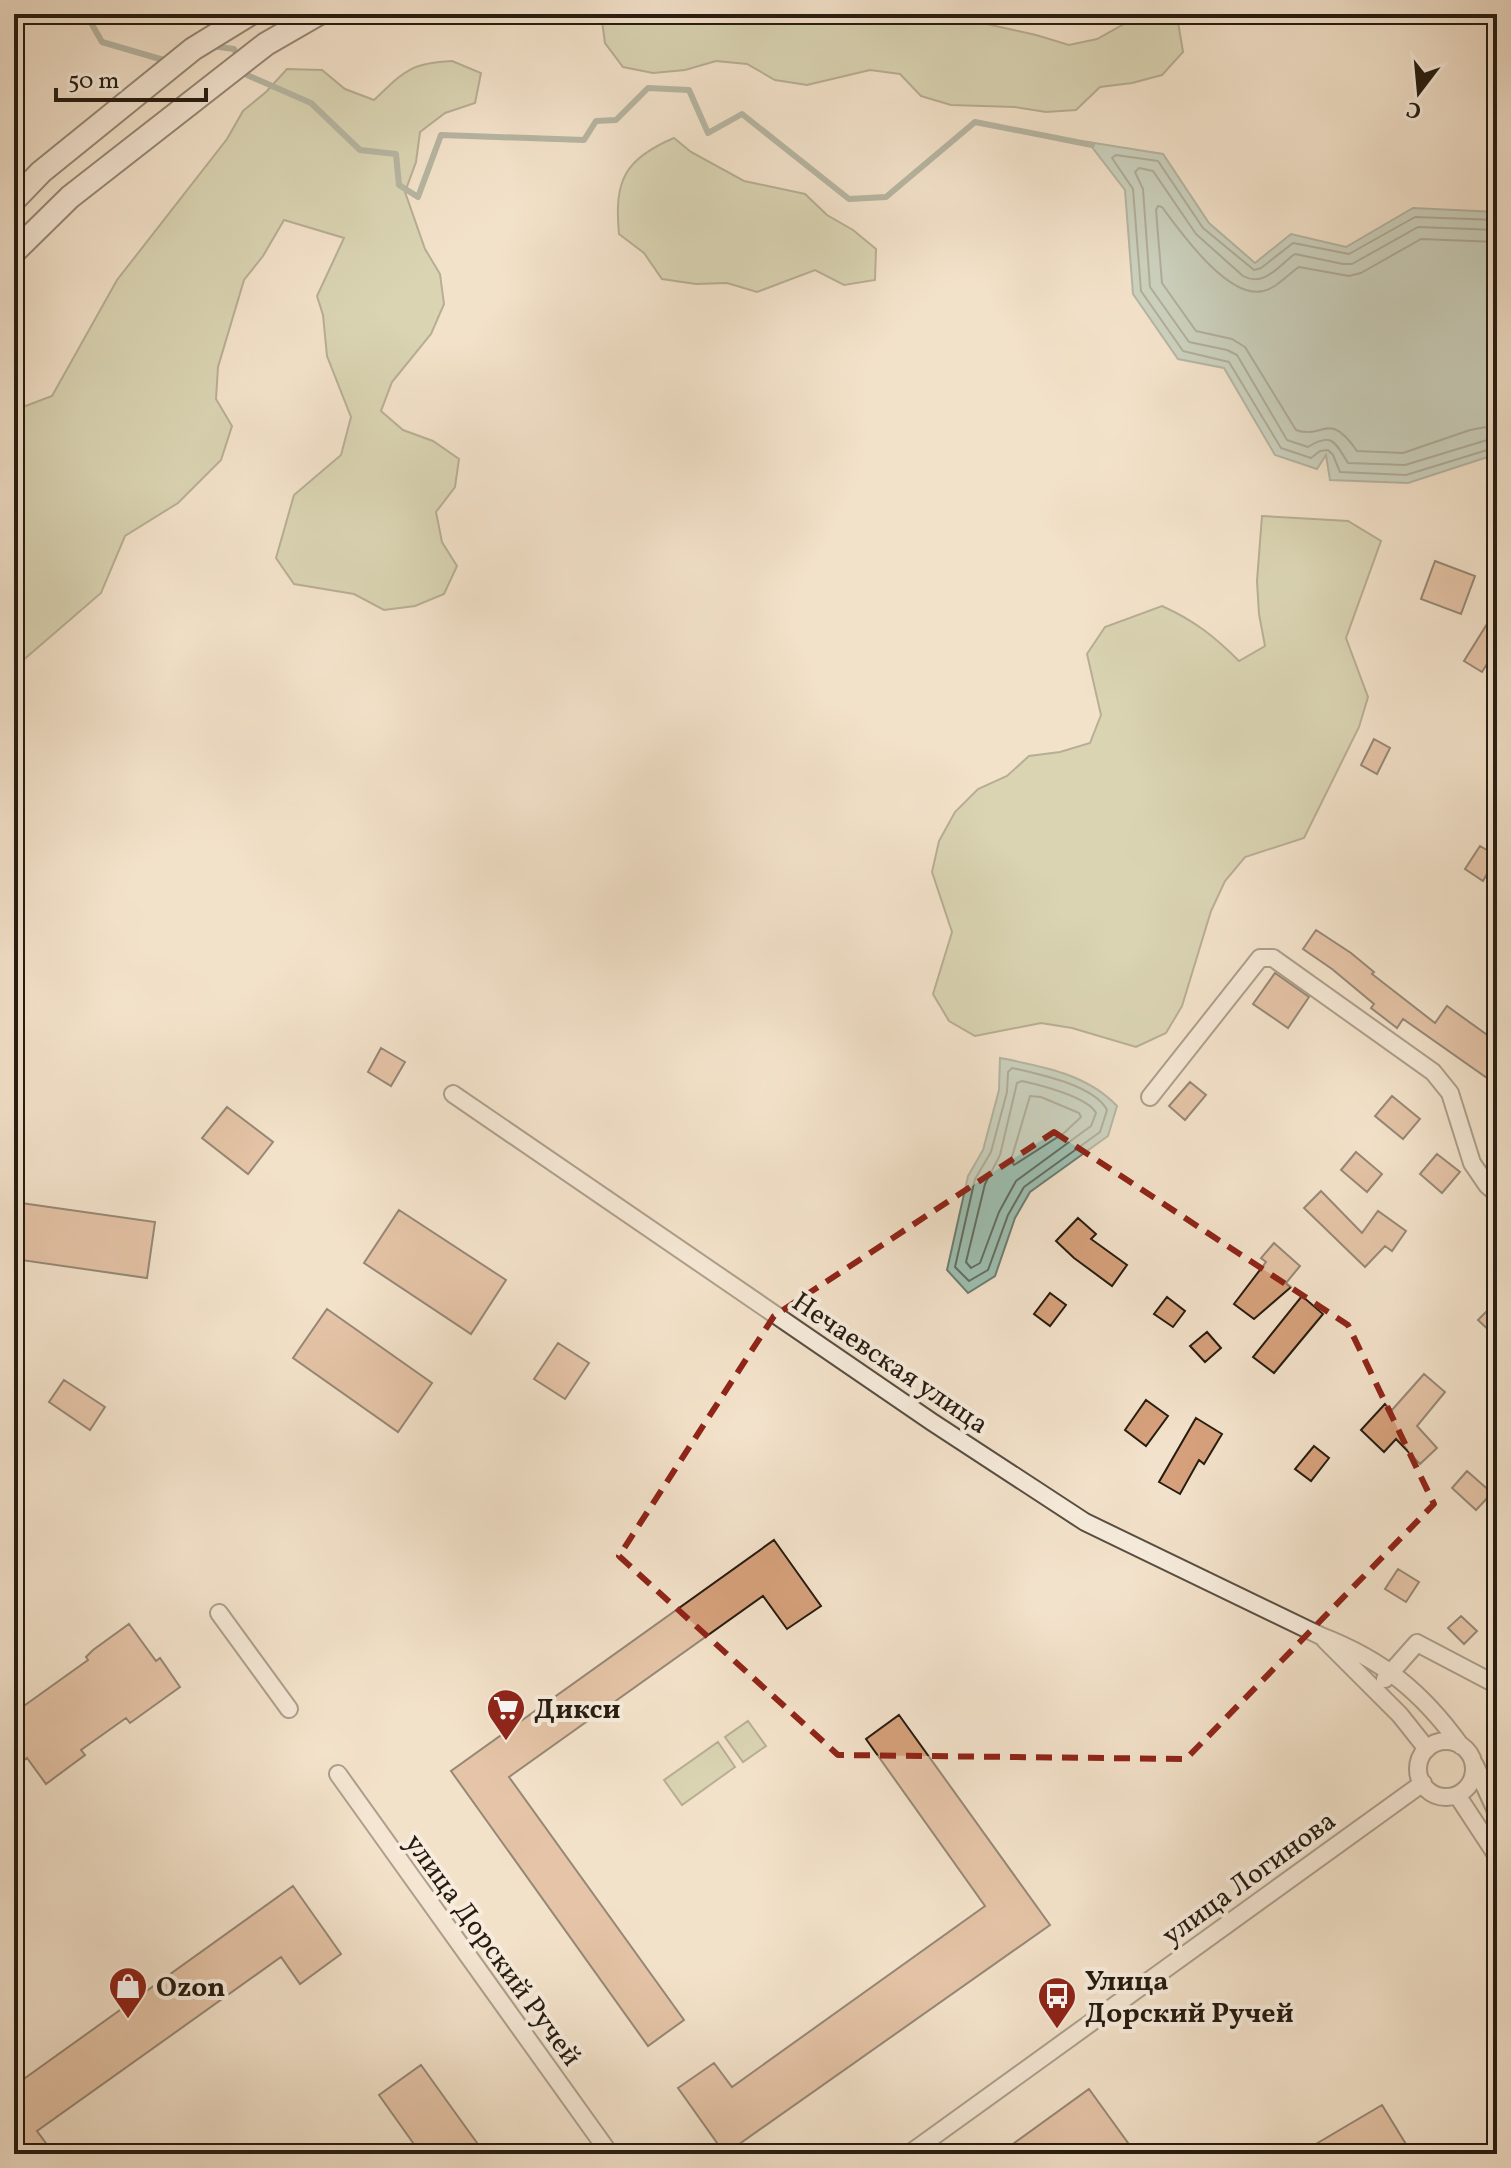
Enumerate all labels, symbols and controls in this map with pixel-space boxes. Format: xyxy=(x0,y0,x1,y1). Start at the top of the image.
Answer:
scale bar xyxy=(56,52,206,102)
north arrow xyxy=(1379,52,1459,132)
text: 50 m xyxy=(68,65,120,99)
text: С xyxy=(1403,92,1425,126)
street label: Нечаевская улица xyxy=(784,1284,996,1444)
supermarket icon: Дикси xyxy=(485,1687,527,1742)
place label: Дикси xyxy=(534,1691,621,1730)
street label: улица Логинова xyxy=(1154,1802,1345,1956)
street label: улица Дорский Ручей xyxy=(394,1826,590,2075)
place label: Улица Дорский Ручей xyxy=(1085,1963,1294,2034)
shop icon: Ozon xyxy=(107,1965,149,2020)
place label: Ozon xyxy=(156,1969,226,2008)
bus stop icon: Улица Дорский Ручей xyxy=(1036,1975,1078,2030)

